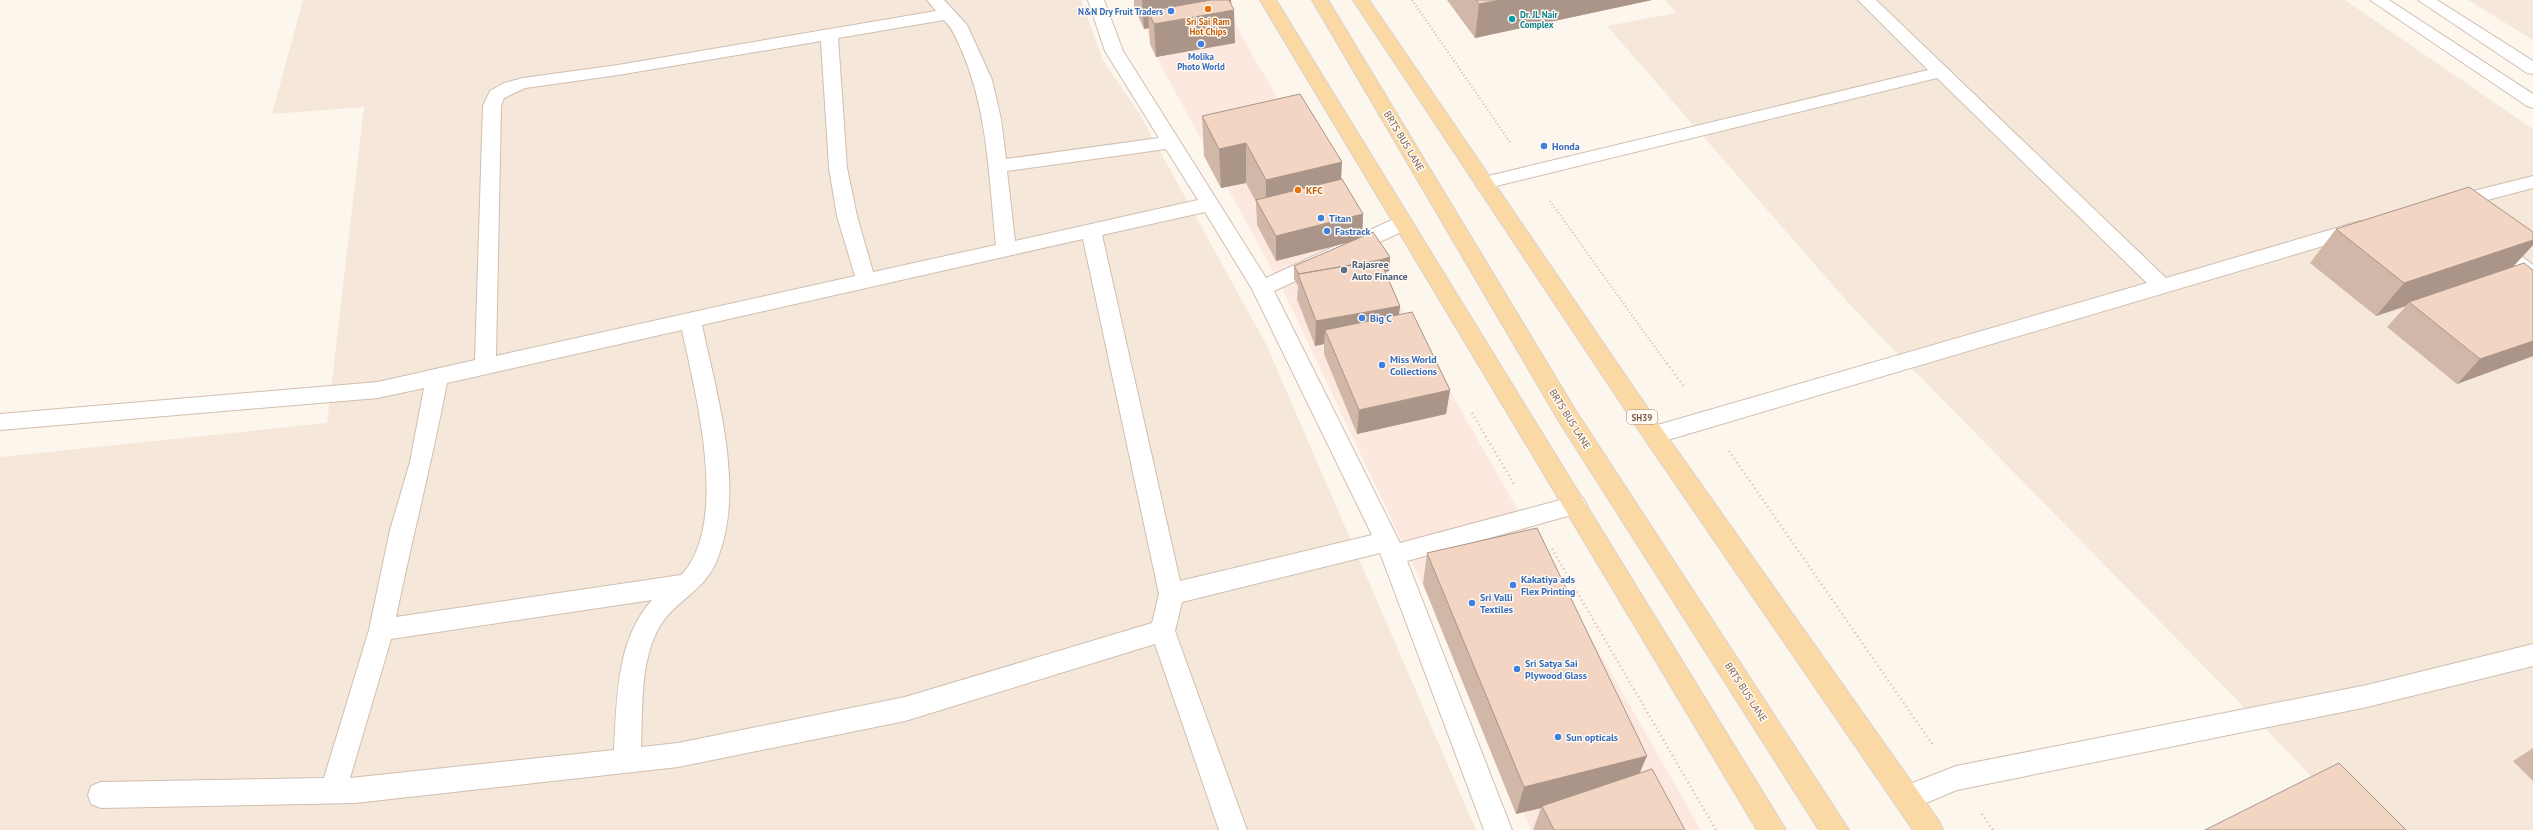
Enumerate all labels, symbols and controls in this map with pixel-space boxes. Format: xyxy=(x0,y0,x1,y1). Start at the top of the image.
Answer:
marker: Sri Sai Ram Hot Chips xyxy=(1203,4,1213,14)
place label: N&N Dry Fruit Traders xyxy=(1078,6,1163,17)
marker: N&N Dry Fruit Traders xyxy=(1166,6,1176,16)
place label: Dr. JL Nair Complex xyxy=(1520,9,1559,30)
marker: Dr. JL Nair Complex xyxy=(1507,14,1517,24)
place label: Sri Sai Ram Hot Chips xyxy=(1186,16,1230,37)
marker: Molika Photo World xyxy=(1196,39,1206,49)
place label: Molika Photo World xyxy=(1177,51,1225,72)
street label: BRTS BUS LANE xyxy=(1381,108,1427,174)
place label: Honda xyxy=(1552,140,1580,153)
marker: Honda xyxy=(1539,141,1549,151)
place label: KFC xyxy=(1306,184,1323,197)
marker: KFC xyxy=(1293,185,1303,195)
place label: Titan xyxy=(1329,212,1351,225)
marker: Titan xyxy=(1316,213,1326,223)
place label: Fastrack xyxy=(1335,225,1371,238)
marker: Fastrack xyxy=(1322,226,1332,236)
place label: Rajasree Auto Finance xyxy=(1352,258,1408,283)
marker: Rajasree Auto Finance xyxy=(1339,265,1349,275)
place label: Big C xyxy=(1370,312,1392,325)
marker: Big C xyxy=(1357,313,1367,323)
place label: Miss World Collections xyxy=(1390,353,1437,378)
marker: Miss World Collections xyxy=(1377,360,1387,370)
street label: BRTS BUS LANE xyxy=(1546,387,1594,451)
road number: SH39 xyxy=(1627,410,1657,424)
place label: Kakatiya ads Flex Printing xyxy=(1521,573,1575,598)
marker: Kakatiya ads Flex Printing xyxy=(1508,580,1518,590)
place label: Sri Valli Textiles xyxy=(1480,591,1513,616)
marker: Sri Valli Textiles xyxy=(1467,598,1477,608)
place label: Sri Satya Sai Plywood Glass xyxy=(1525,657,1587,682)
street label: BRTS BUS LANE xyxy=(1722,660,1770,724)
marker: Sri Satya Sai Plywood Glass xyxy=(1512,664,1522,674)
place label: Sun opticals xyxy=(1566,731,1618,744)
marker: Sun opticals xyxy=(1553,732,1563,742)

